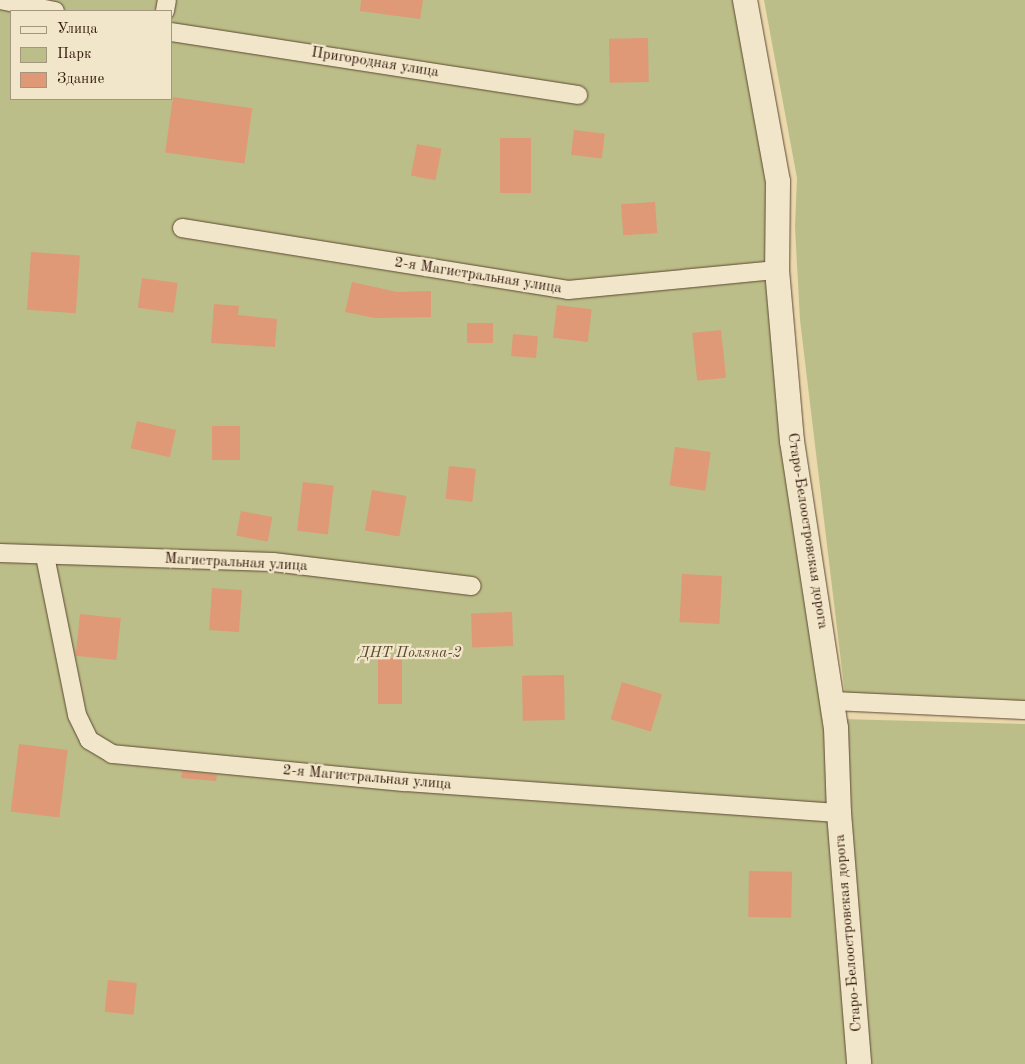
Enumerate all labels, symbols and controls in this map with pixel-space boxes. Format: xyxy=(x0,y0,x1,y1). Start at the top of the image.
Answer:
legend xyxy=(10,10,172,100)
text: Улица xyxy=(57,22,98,37)
street label: Пригородная улица xyxy=(310,44,440,82)
text: Парк xyxy=(57,47,92,62)
text: Здание xyxy=(57,72,104,87)
street label: 2-я Магистральная улица xyxy=(393,254,563,298)
street label: Старо-Белоостровская дорога xyxy=(783,432,831,630)
street label: Магистральная улица xyxy=(164,550,308,576)
park label: ДНТ Поляна-2 xyxy=(358,645,462,663)
street label: 2-я Магистральная улица xyxy=(282,762,452,794)
street label: Старо-Белоостровская дорога xyxy=(831,833,867,1033)

